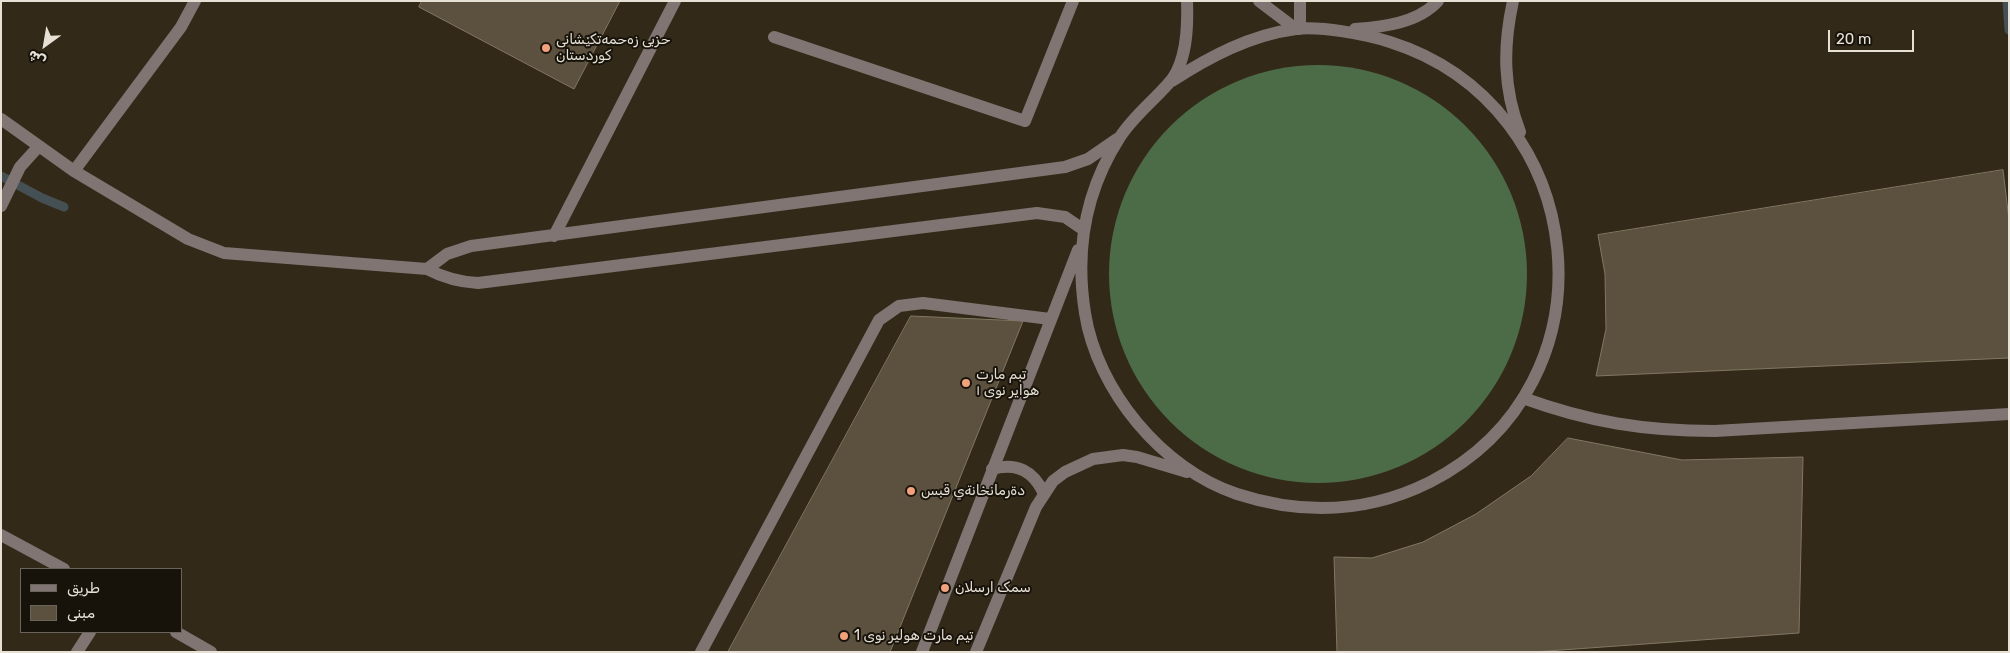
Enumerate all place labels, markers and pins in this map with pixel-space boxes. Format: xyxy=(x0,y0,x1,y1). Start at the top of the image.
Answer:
place label: حزبی زه‌حمه‌تكێشانی كوردستان xyxy=(556,32,670,64)
marker: حزبی زه‌حمه‌تكێشانی كوردستان xyxy=(540,42,552,54)
place label: تبم مارت هواير نوى ١ xyxy=(976,367,1039,400)
marker: تبم مارت هواير نوى ١ xyxy=(960,377,972,389)
place label: دةرمانخانةي قبس xyxy=(921,483,1025,499)
marker: دةرمانخانةي قبس xyxy=(905,485,917,497)
place label: سمک ارسلان xyxy=(955,580,1031,596)
marker: سمک ارسلان xyxy=(939,582,951,594)
place label: تيم مارت هولير نوى 1 xyxy=(854,628,974,644)
marker: تيم مارت هولير نوى 1 xyxy=(838,630,850,642)

